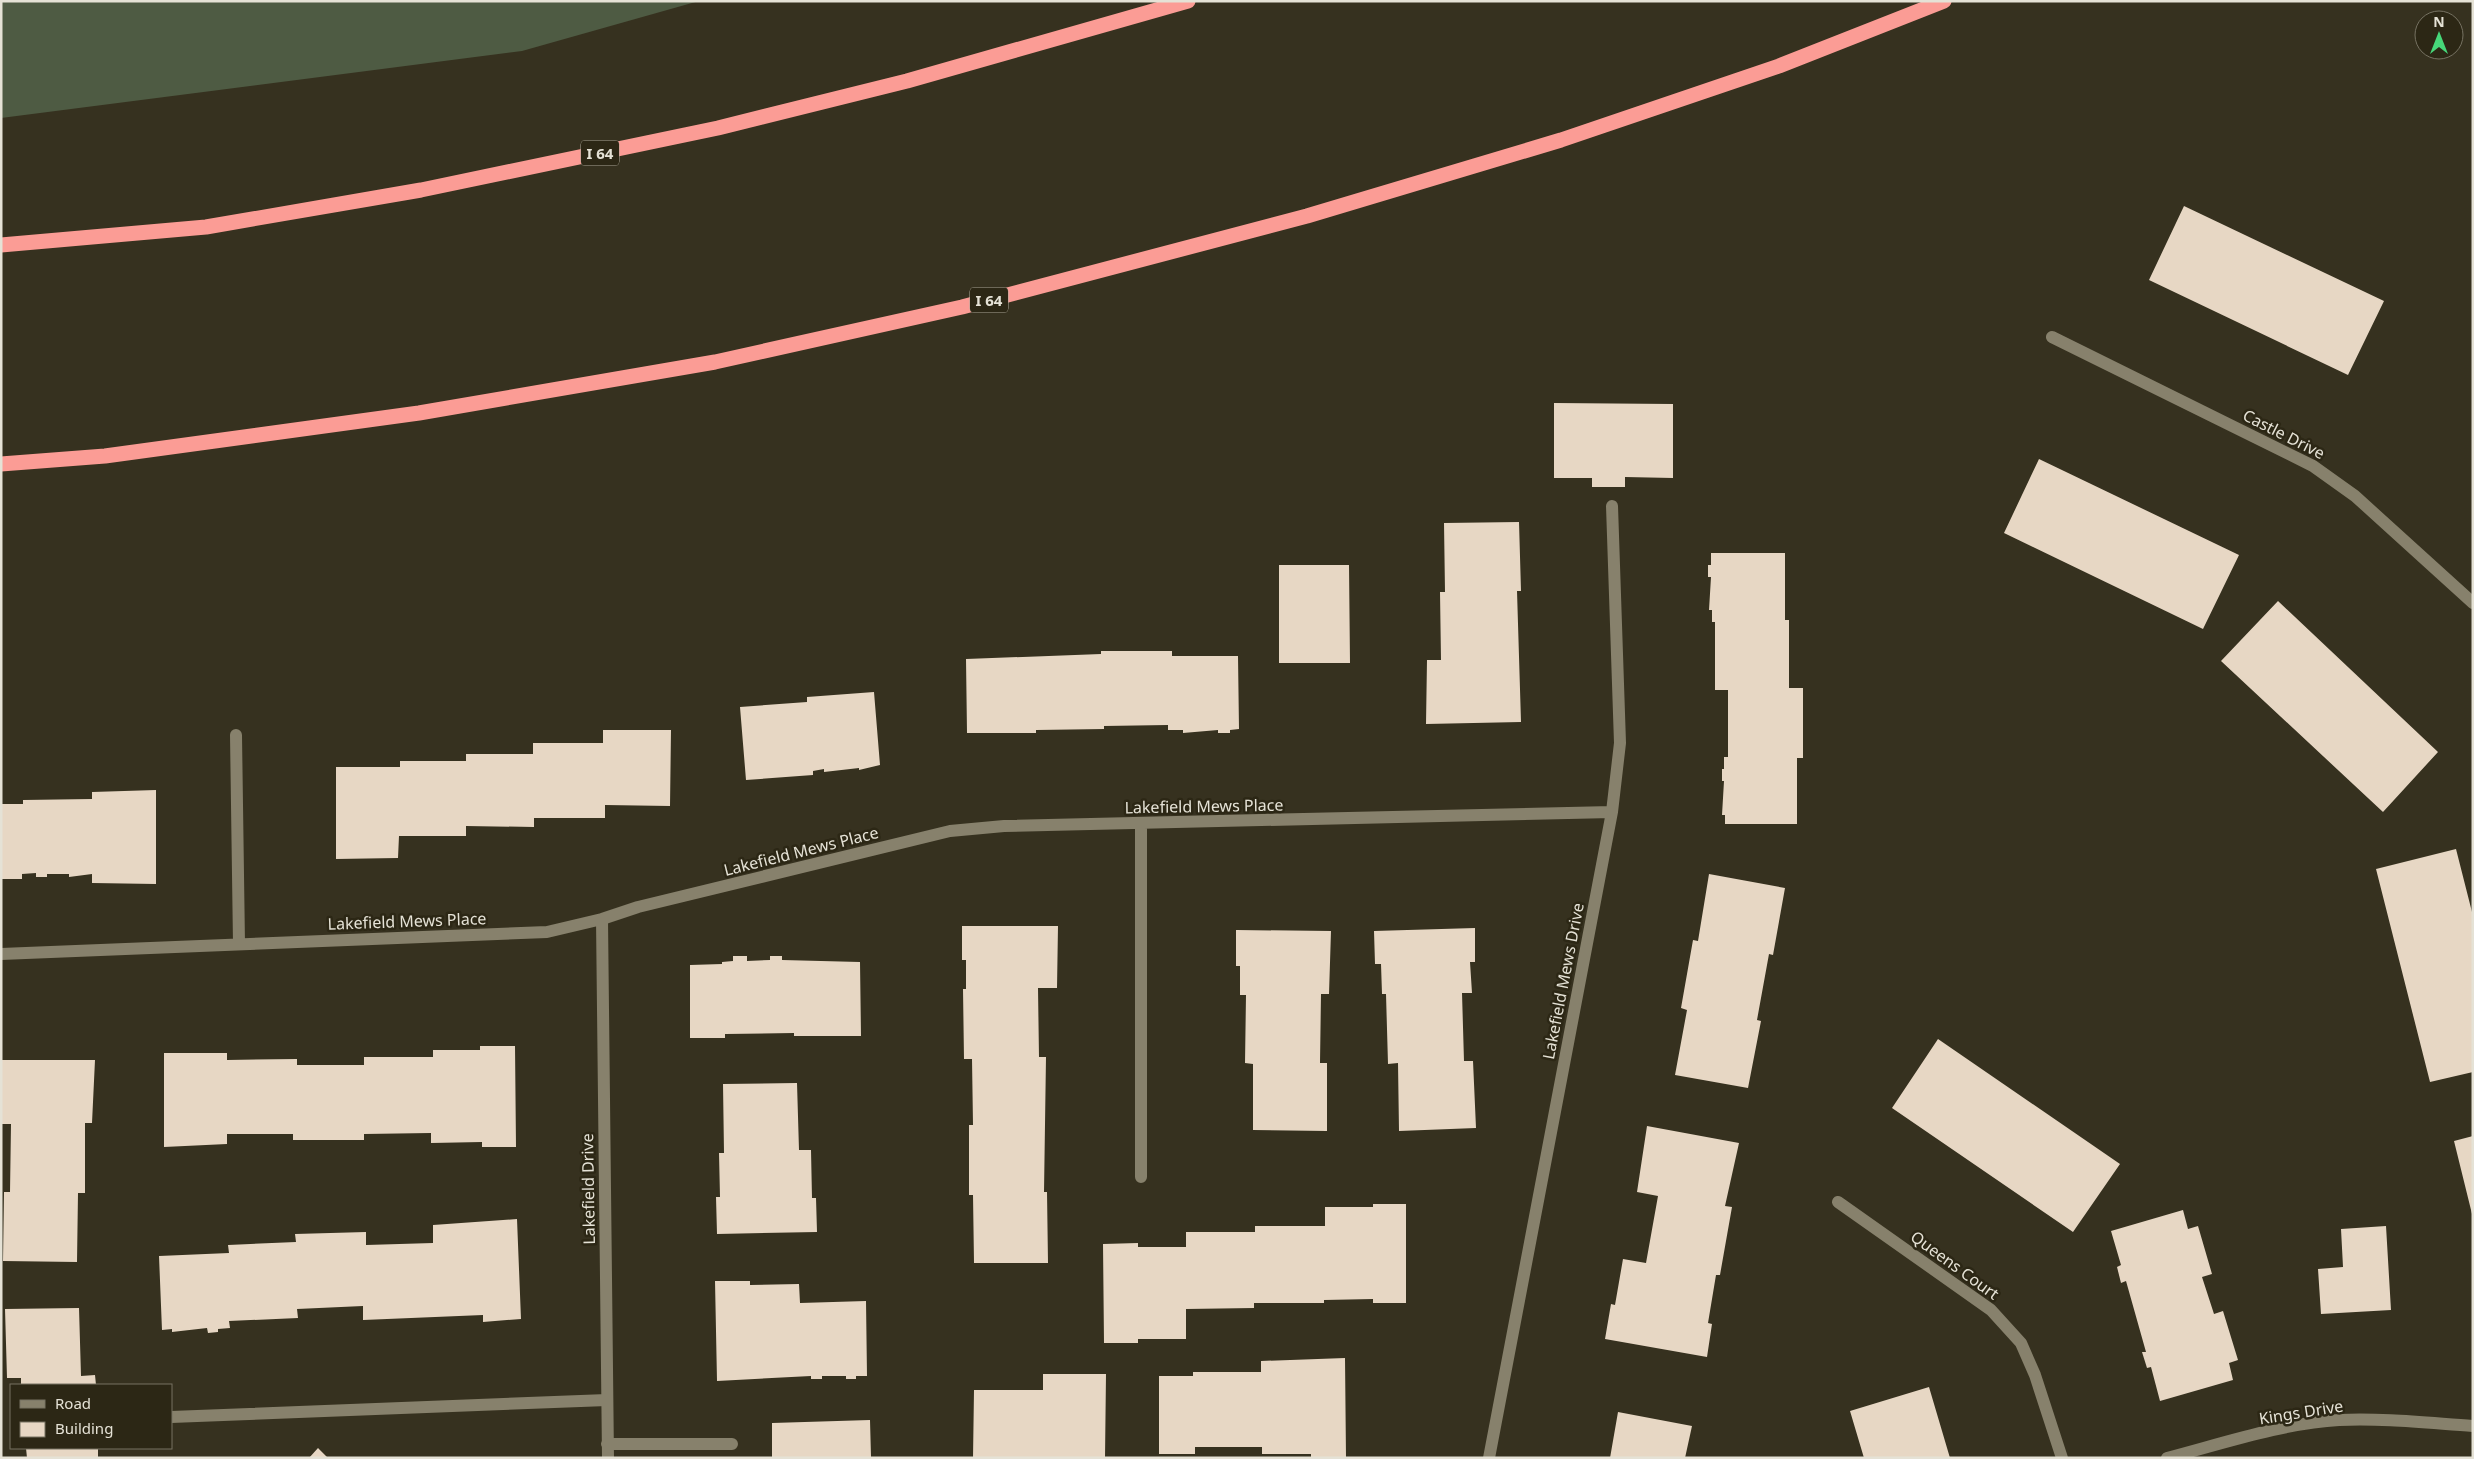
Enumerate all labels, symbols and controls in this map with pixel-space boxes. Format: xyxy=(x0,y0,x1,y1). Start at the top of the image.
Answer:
north arrow xyxy=(2414,10,2464,60)
text: N xyxy=(2433,12,2445,31)
road number: I 64 xyxy=(581,140,619,166)
road number: I 64 xyxy=(970,288,1008,312)
street label: Castle Drive xyxy=(2239,404,2329,464)
street label: Lakefield Mews Place xyxy=(1124,794,1284,818)
street label: Lakefield Mews Place xyxy=(721,821,881,881)
street label: Lakefield Mews Drive xyxy=(1537,901,1589,1061)
street label: Lakefield Mews Place xyxy=(327,907,487,935)
street label: Lakefield Drive xyxy=(576,1133,600,1245)
street label: Queens Court xyxy=(1906,1225,2004,1305)
legend xyxy=(10,1384,172,1449)
text: Road xyxy=(55,1393,91,1413)
street label: Kings Drive xyxy=(2257,1394,2345,1430)
text: Building xyxy=(55,1418,113,1438)

